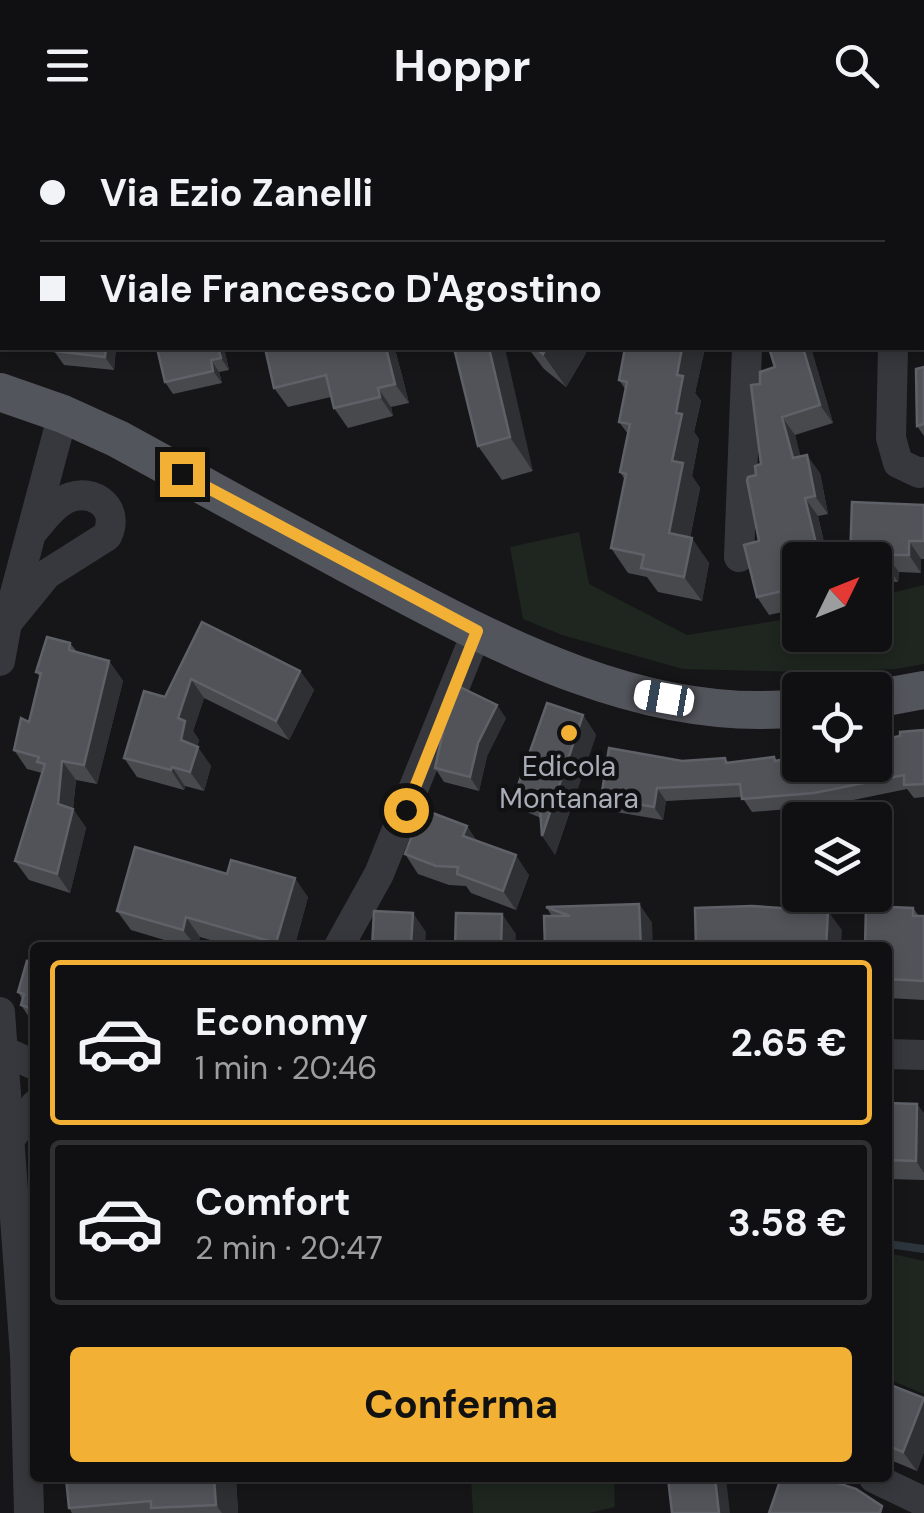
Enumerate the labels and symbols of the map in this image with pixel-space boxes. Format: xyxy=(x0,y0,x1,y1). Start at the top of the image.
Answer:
route end xyxy=(160,452,205,497)
north arrow xyxy=(782,542,892,652)
car xyxy=(632,678,696,718)
marker: Edicola Montanara xyxy=(558,722,580,744)
place label: Edicola Montanara xyxy=(499,748,639,817)
route start xyxy=(384,788,429,833)

